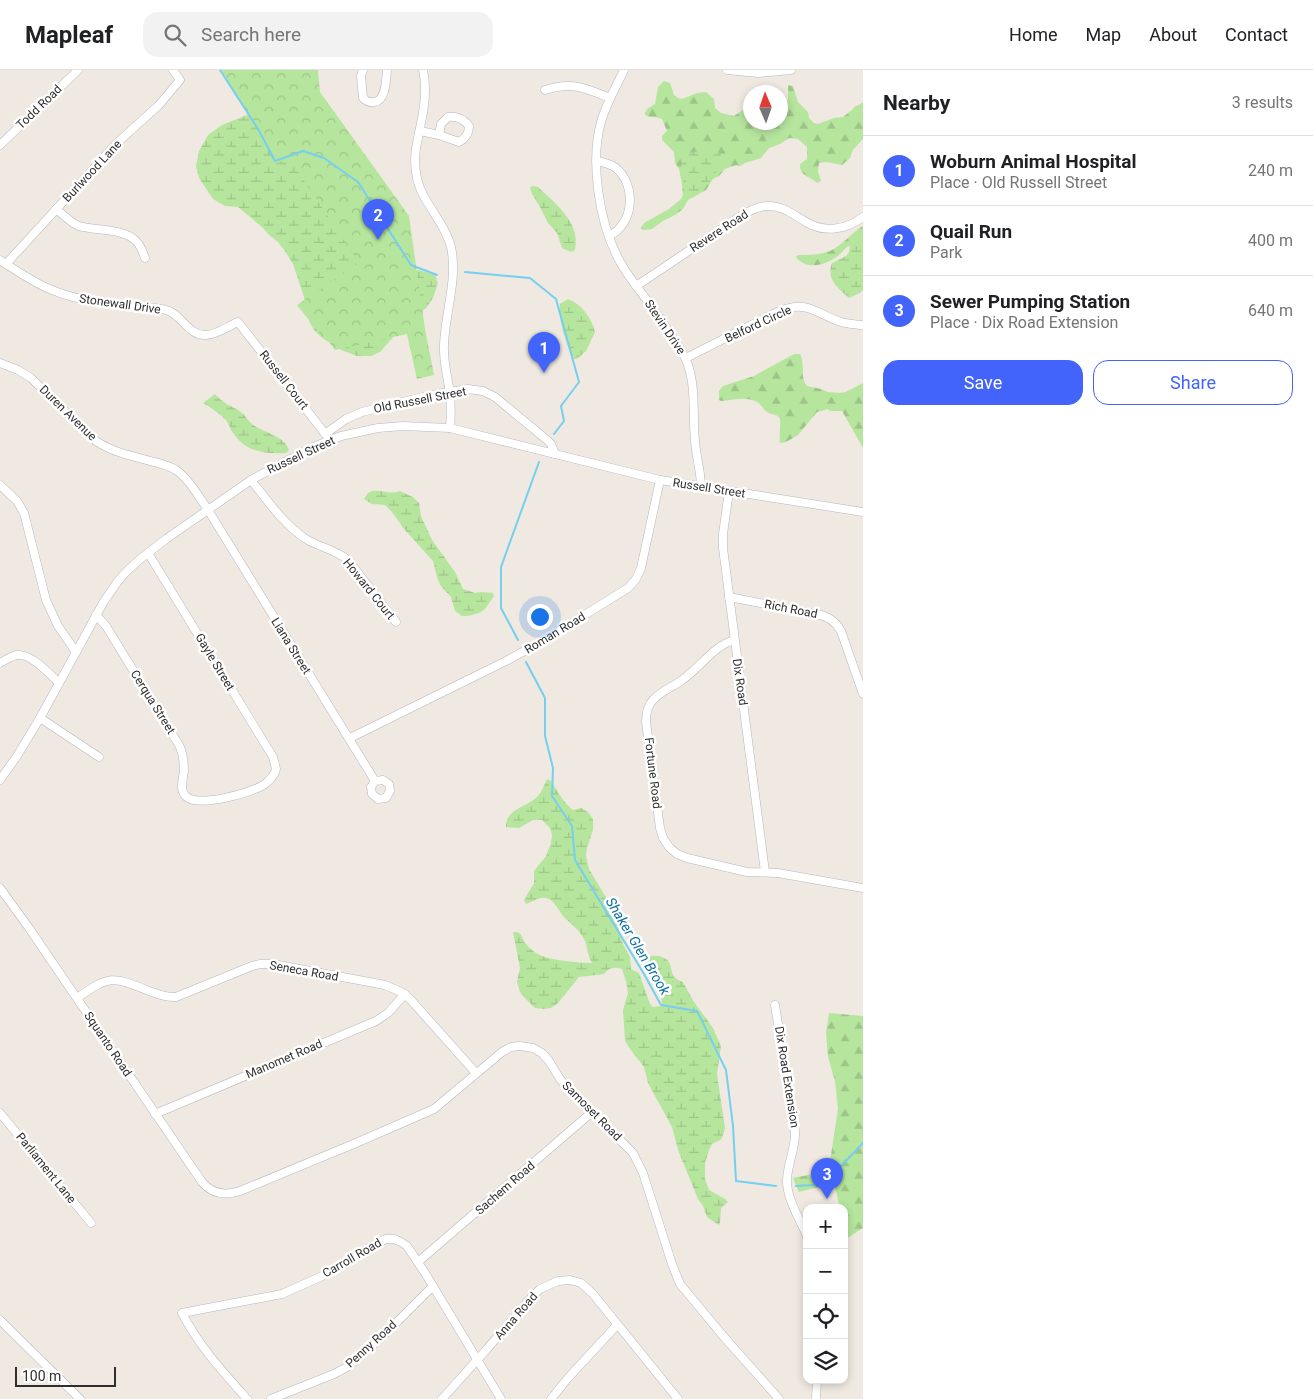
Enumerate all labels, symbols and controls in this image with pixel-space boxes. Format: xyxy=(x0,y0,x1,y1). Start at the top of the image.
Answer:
search box xyxy=(143,12,493,57)
text: Mapleaf xyxy=(25,21,113,49)
icon: search xyxy=(161,21,189,49)
text: Search here xyxy=(201,23,301,46)
text: Home xyxy=(1009,24,1058,45)
text: Map xyxy=(1086,24,1121,45)
text: About xyxy=(1149,24,1197,45)
text: Contact xyxy=(1225,24,1288,45)
street label: Todd Road xyxy=(13,82,65,132)
north arrow xyxy=(743,85,788,130)
text: Nearby xyxy=(883,91,950,115)
text: 3 results xyxy=(1232,93,1293,112)
street label: Burlwood Lane xyxy=(60,137,124,205)
text: Woburn Animal Hospital xyxy=(930,150,1136,173)
text: 1 xyxy=(894,161,904,180)
text: 240 m xyxy=(1248,161,1293,180)
text: Place · Old Russell Street xyxy=(930,173,1107,192)
pin: 2 xyxy=(362,199,394,240)
street label: Revere Road xyxy=(687,207,751,255)
text: Quail Run xyxy=(930,220,1012,243)
text: 2 xyxy=(894,231,904,250)
text: 400 m xyxy=(1248,231,1293,250)
text: Park xyxy=(930,243,962,262)
text: Sewer Pumping Station xyxy=(930,290,1130,313)
street label: Stonewall Drive xyxy=(78,291,162,317)
street label: Stevin Drive xyxy=(642,297,688,357)
text: 3 xyxy=(894,301,904,320)
text: 640 m xyxy=(1248,301,1293,320)
street label: Belford Circle xyxy=(723,303,793,345)
text: Place · Dix Road Extension xyxy=(930,313,1118,332)
pin: 1 xyxy=(528,332,560,373)
street label: Russell Court xyxy=(257,348,311,412)
button: Save xyxy=(883,360,1083,405)
button: Share xyxy=(1093,360,1293,405)
street label: Duren Avenue xyxy=(37,382,99,444)
street label: Old Russell Street xyxy=(372,384,468,416)
street label: Russell Street xyxy=(265,433,337,477)
street label: Russell Street xyxy=(672,475,746,501)
street label: Howard Court xyxy=(340,556,398,622)
street label: Rich Road xyxy=(763,597,819,621)
your location xyxy=(527,604,553,630)
street label: Roman Road xyxy=(522,609,588,657)
street label: Liana Street xyxy=(268,615,314,677)
street label: Gayle Street xyxy=(192,631,238,693)
street label: Dix Road xyxy=(730,658,750,706)
street label: Cerqua Street xyxy=(128,667,178,737)
street label: Fortune Road xyxy=(642,737,664,809)
water label: Shaker Glen Brook xyxy=(603,894,674,999)
street label: Seneca Road xyxy=(268,958,340,984)
street label: Squanto Road xyxy=(81,1009,135,1079)
street label: Dix Road Extension xyxy=(772,1025,802,1129)
street label: Manomet Road xyxy=(244,1037,324,1081)
street label: Samoset Road xyxy=(559,1078,625,1144)
street label: Parliament Lane xyxy=(13,1130,79,1206)
street label: Sachem Road xyxy=(473,1158,537,1218)
pin: 3 xyxy=(811,1158,843,1199)
map controls xyxy=(803,1204,848,1384)
button: + xyxy=(803,1204,848,1249)
street label: Carroll Road xyxy=(320,1236,384,1280)
button: − xyxy=(803,1249,848,1294)
street label: Anna Road xyxy=(492,1289,540,1343)
button: locate xyxy=(803,1294,848,1339)
street label: Penny Road xyxy=(343,1318,399,1370)
button: layers xyxy=(803,1339,848,1384)
scale bar xyxy=(15,1364,116,1387)
text: 100 m xyxy=(22,1368,61,1384)

